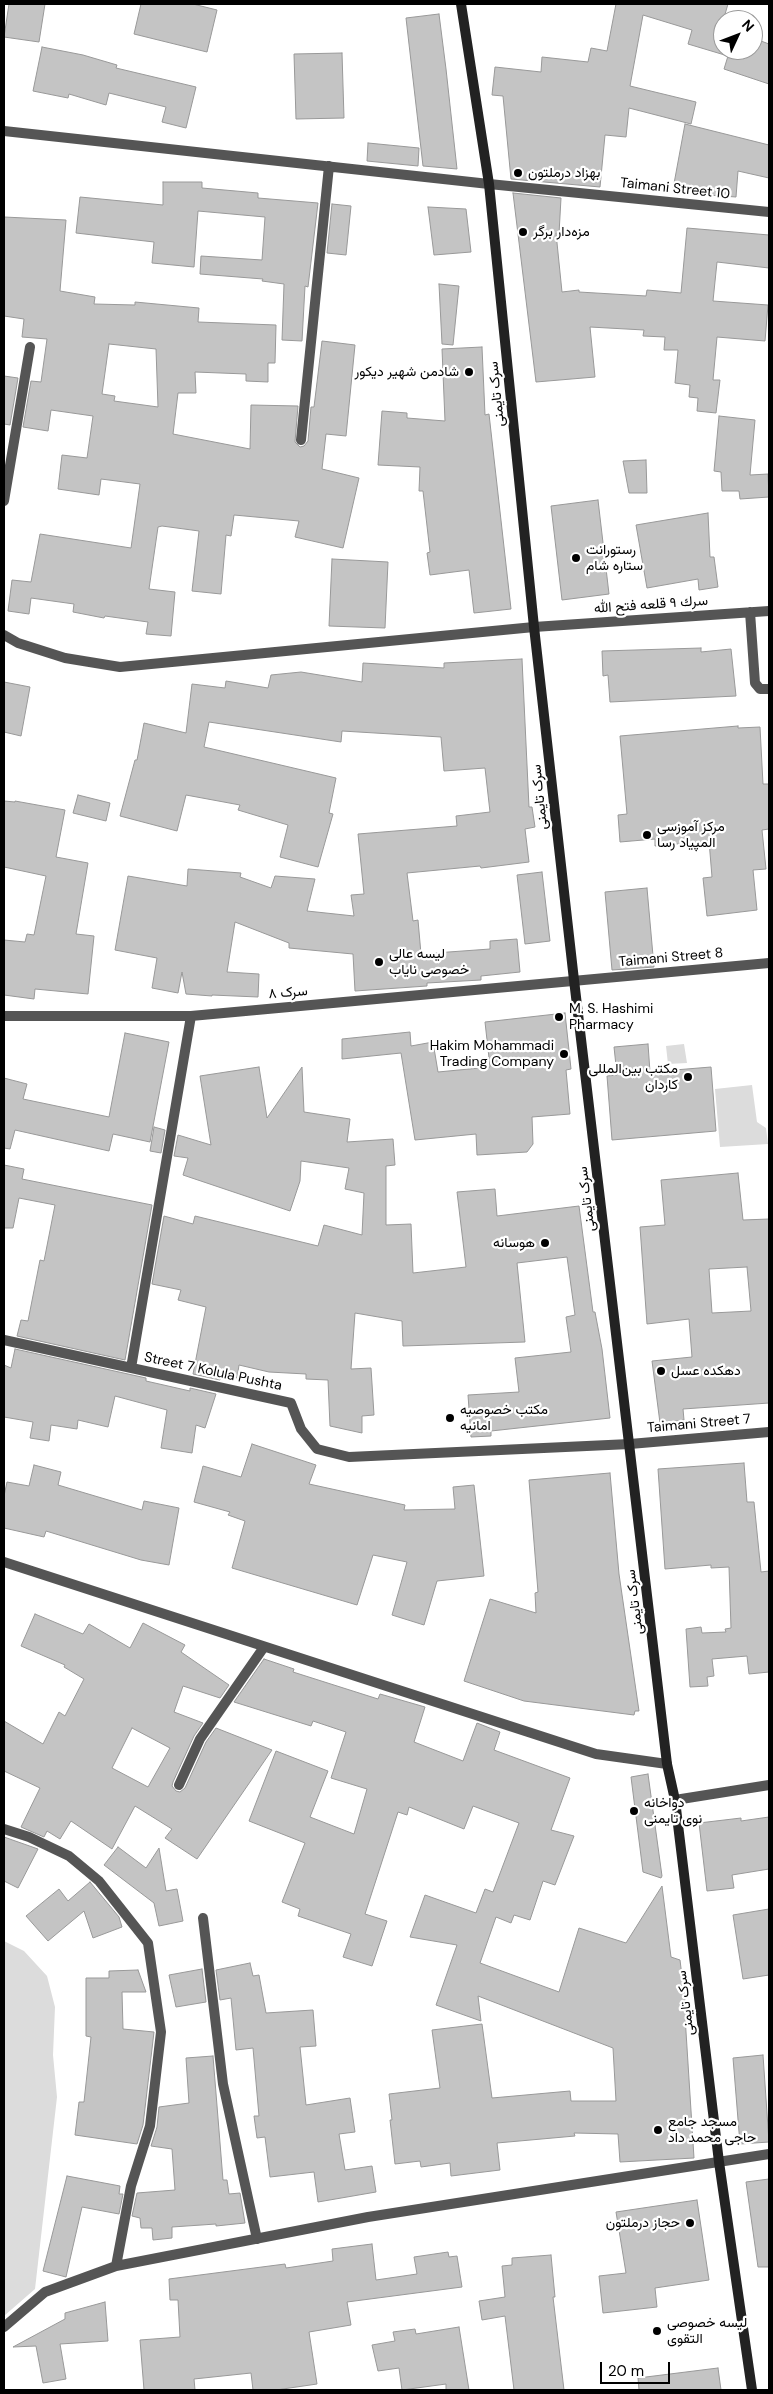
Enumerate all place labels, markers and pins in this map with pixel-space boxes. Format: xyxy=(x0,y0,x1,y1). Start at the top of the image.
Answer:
place label: بهزاد درملتون xyxy=(528,165,600,181)
marker: بهزاد درملتون xyxy=(512,167,524,179)
place label: مزه‌دار برگر xyxy=(533,224,590,240)
marker: مزه‌دار برگر xyxy=(517,226,529,238)
place label: شادمن شهیر دیکور xyxy=(354,364,459,380)
marker: شادمن شهیر دیکور xyxy=(463,366,475,378)
place label: رستورانت ستاره شام xyxy=(586,542,643,574)
marker: رستورانت ستاره شام xyxy=(570,552,582,564)
place label: مرکز آموزسی المپیاد رسا xyxy=(657,819,725,852)
marker: مرکز آموزسی المپیاد رسا xyxy=(641,829,653,841)
place label: لیسه عالی خصوصی نایاب xyxy=(389,946,469,979)
marker: لیسه عالی خصوصی نایاب xyxy=(373,956,385,968)
place label: M. S. Hashimi Pharmacy xyxy=(569,1001,653,1034)
marker: M. S. Hashimi Pharmacy xyxy=(553,1011,565,1023)
place label: Hakim Mohammadi Trading Company xyxy=(430,1038,554,1070)
marker: Hakim Mohammadi Trading Company xyxy=(558,1048,570,1060)
place label: مکتب بین‌المللی کاردان xyxy=(589,1061,678,1094)
marker: مکتب بین‌المللی کاردان xyxy=(682,1071,694,1083)
place label: هوسانه xyxy=(493,1235,535,1251)
marker: هوسانه xyxy=(539,1237,551,1249)
place label: دهکده عسل xyxy=(671,1363,741,1379)
marker: دهکده عسل xyxy=(655,1365,667,1377)
place label: مکتب خصوصیه امانیه xyxy=(460,1402,548,1434)
marker: مکتب خصوصیه امانیه xyxy=(444,1412,456,1424)
place label: دواخانه نوی تایمنی xyxy=(644,1795,702,1828)
marker: دواخانه نوی تایمنی xyxy=(628,1805,640,1817)
place label: مسجد جامع حاجی محمد داد xyxy=(668,2114,756,2146)
marker: مسجد جامع حاجی محمد داد xyxy=(652,2124,664,2136)
place label: حجاز درملتون xyxy=(606,2215,680,2231)
marker: حجاز درملتون xyxy=(684,2217,696,2229)
place label: لیسه خصوصی التقوی xyxy=(667,2315,747,2348)
marker: لیسه خصوصی التقوی xyxy=(651,2325,663,2337)

